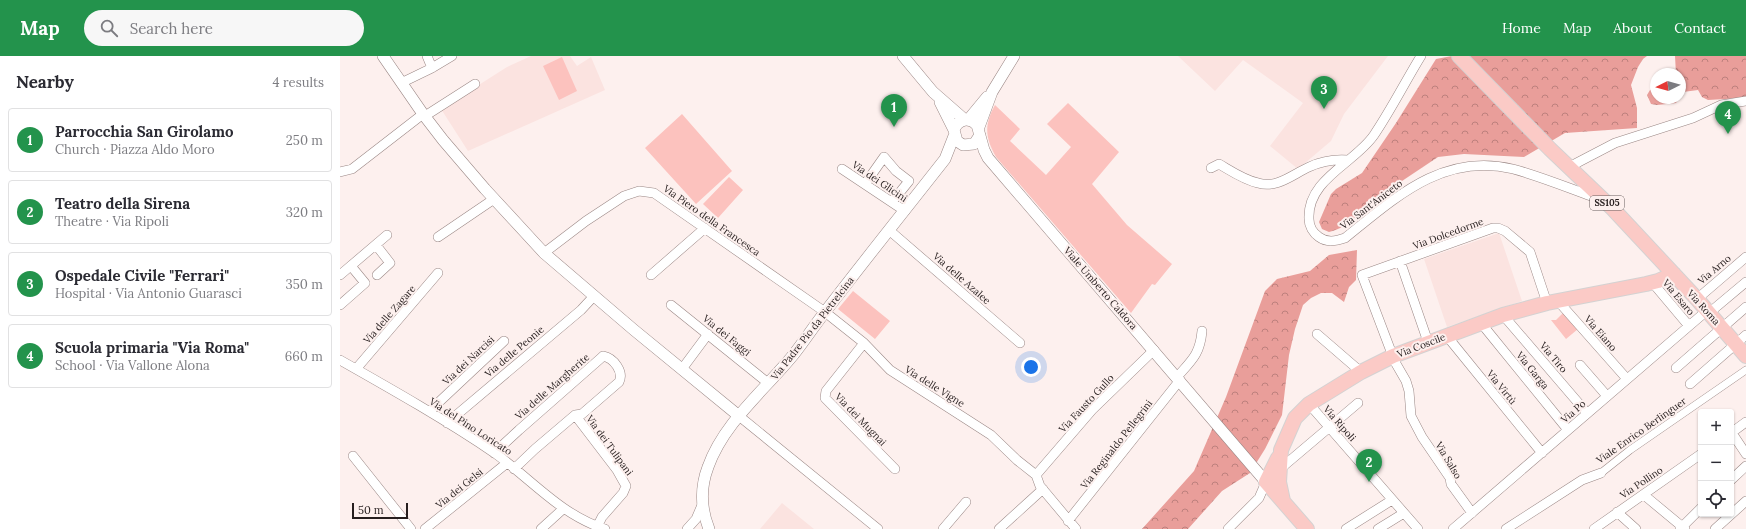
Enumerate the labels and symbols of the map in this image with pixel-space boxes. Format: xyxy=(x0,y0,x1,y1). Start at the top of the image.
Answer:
north arrow xyxy=(1650,68,1686,104)
pin: 3 xyxy=(1311,76,1337,109)
pin: 1 xyxy=(881,94,907,127)
pin: 4 xyxy=(1715,101,1741,134)
street label: Via dei Glicini xyxy=(849,158,910,205)
street label: Via Sant'Aniceto xyxy=(1337,177,1405,233)
street label: Via Piero della Francesca xyxy=(660,181,763,259)
road number: SS105 xyxy=(1590,196,1624,210)
street label: Via Dolcedorme xyxy=(1410,214,1486,253)
street label: Viale Umberto Caldora xyxy=(1060,243,1140,332)
street label: Via delle Azalee xyxy=(929,249,994,307)
street label: Via Arno xyxy=(1694,252,1734,288)
street label: Via Padre Pio da Pietrelcina xyxy=(767,274,857,383)
street label: Via Esaro xyxy=(1659,276,1698,318)
street label: Via delle Zagare xyxy=(360,282,419,347)
street label: Via Roma xyxy=(1684,286,1723,328)
street label: Via dei Faggi xyxy=(699,311,754,359)
street label: Via Eiano xyxy=(1581,312,1620,354)
street label: Via delle Peonie xyxy=(481,322,547,381)
street label: Via Coscile xyxy=(1394,330,1448,361)
street label: Via dei Narcisi xyxy=(439,333,497,388)
street label: Via Tiro xyxy=(1536,338,1570,376)
street label: Via Garga xyxy=(1513,348,1552,392)
street label: Via delle Margherite xyxy=(512,350,593,423)
your location xyxy=(1021,357,1041,377)
street label: Via delle Vigne xyxy=(902,362,968,410)
street label: Via Virtù xyxy=(1483,367,1519,407)
street label: Via Fausto Gullo xyxy=(1055,371,1117,436)
street label: Via dei Mugnai xyxy=(831,389,889,449)
street label: Via del Pino Loricato xyxy=(426,394,515,458)
street label: Viale Enrico Berlinguer xyxy=(1593,394,1689,467)
street label: Via Reginaldo Pellegrini xyxy=(1077,397,1155,492)
street label: Via Po xyxy=(1557,397,1589,426)
street label: Via Ripoli xyxy=(1320,402,1359,444)
street label: Via dei Tulipani xyxy=(583,412,636,478)
street label: Via Salso xyxy=(1432,438,1465,481)
pin: 2 xyxy=(1356,449,1382,482)
street label: Via Pollino xyxy=(1617,463,1665,502)
street label: Via dei Gelsi xyxy=(432,465,486,512)
scale bar xyxy=(352,501,408,520)

